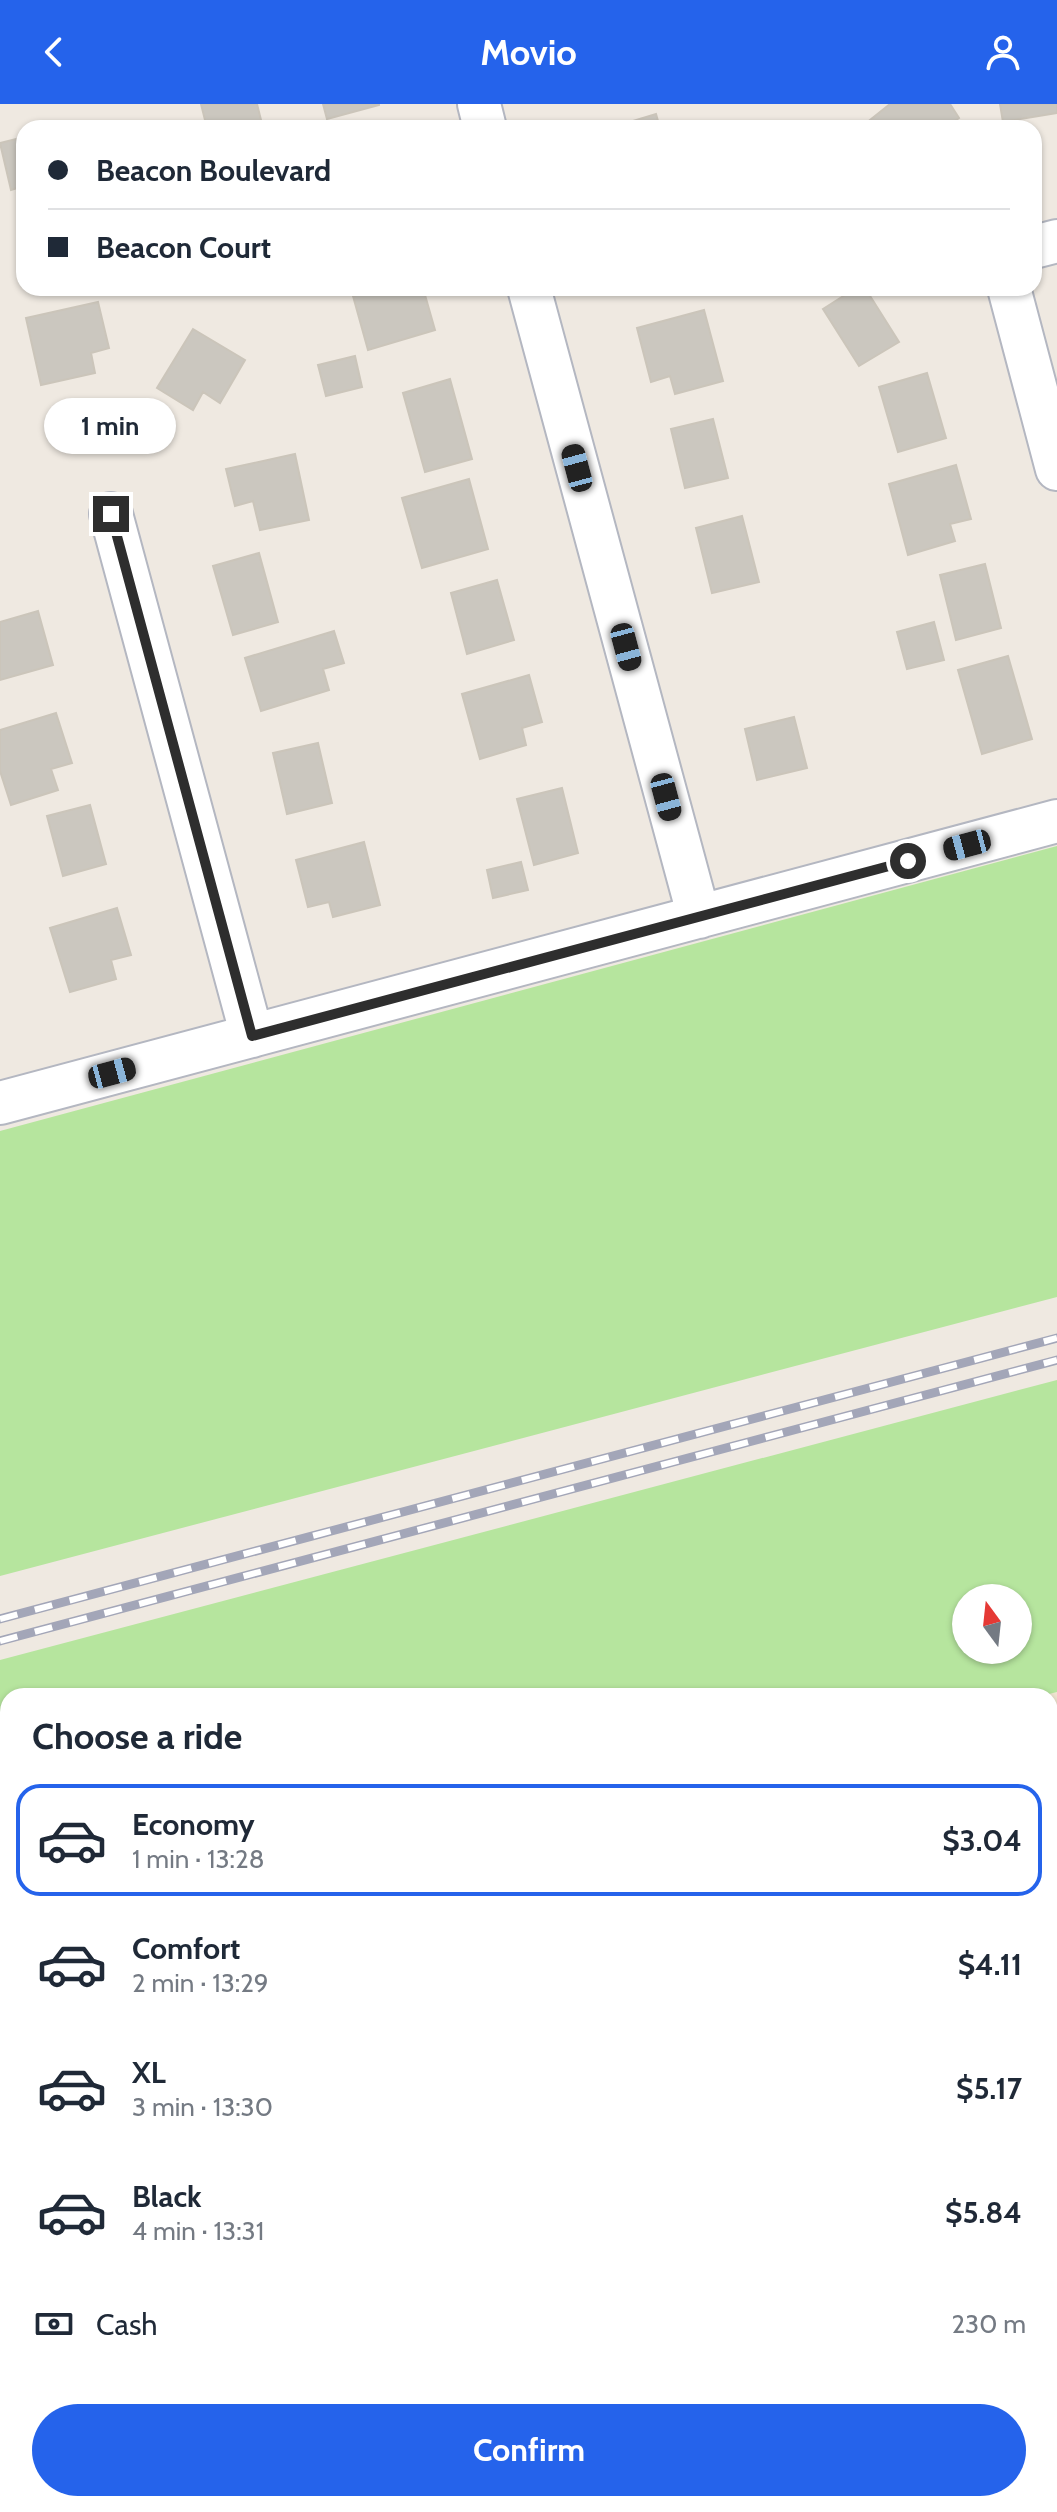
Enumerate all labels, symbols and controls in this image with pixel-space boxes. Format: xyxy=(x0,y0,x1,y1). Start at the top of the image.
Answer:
icon: back xyxy=(32,30,76,74)
text: Movio xyxy=(480,30,577,74)
icon: person xyxy=(981,30,1025,74)
text: Beacon Boulevard xyxy=(96,152,331,189)
text: Beacon Court xyxy=(96,229,271,266)
callout: 1 min xyxy=(45,398,177,454)
text: 1 min xyxy=(81,410,139,442)
car xyxy=(559,442,595,494)
route end xyxy=(93,496,129,532)
car xyxy=(608,621,644,673)
car xyxy=(648,771,684,823)
car xyxy=(941,827,993,863)
route start xyxy=(890,843,926,879)
car xyxy=(86,1055,138,1091)
north arrow xyxy=(952,1584,1032,1664)
map controls xyxy=(952,1584,1032,1664)
text: Choose a ride xyxy=(32,1714,242,1758)
icon: car xyxy=(36,1804,108,1876)
text: Economy xyxy=(132,1806,255,1843)
text: $3.04 xyxy=(942,1822,1022,1859)
text: 1 min · 13:28 xyxy=(132,1843,264,1875)
icon: car xyxy=(36,1928,108,2000)
text: Comfort xyxy=(132,1930,240,1967)
text: $4.11 xyxy=(958,1946,1022,1983)
text: 2 min · 13:29 xyxy=(132,1967,269,1999)
icon: car xyxy=(36,2052,108,2124)
text: XL xyxy=(132,2054,166,2091)
text: $5.17 xyxy=(956,2070,1022,2107)
text: 3 min · 13:30 xyxy=(132,2091,273,2123)
icon: car xyxy=(36,2176,108,2248)
text: Black xyxy=(132,2178,202,2215)
text: $5.84 xyxy=(945,2194,1022,2231)
text: 4 min · 13:31 xyxy=(132,2215,264,2247)
icon: cash xyxy=(32,2302,76,2346)
text: Cash xyxy=(96,2306,158,2343)
text: 230 m xyxy=(952,2308,1026,2340)
button: Confirm xyxy=(32,2404,1026,2496)

